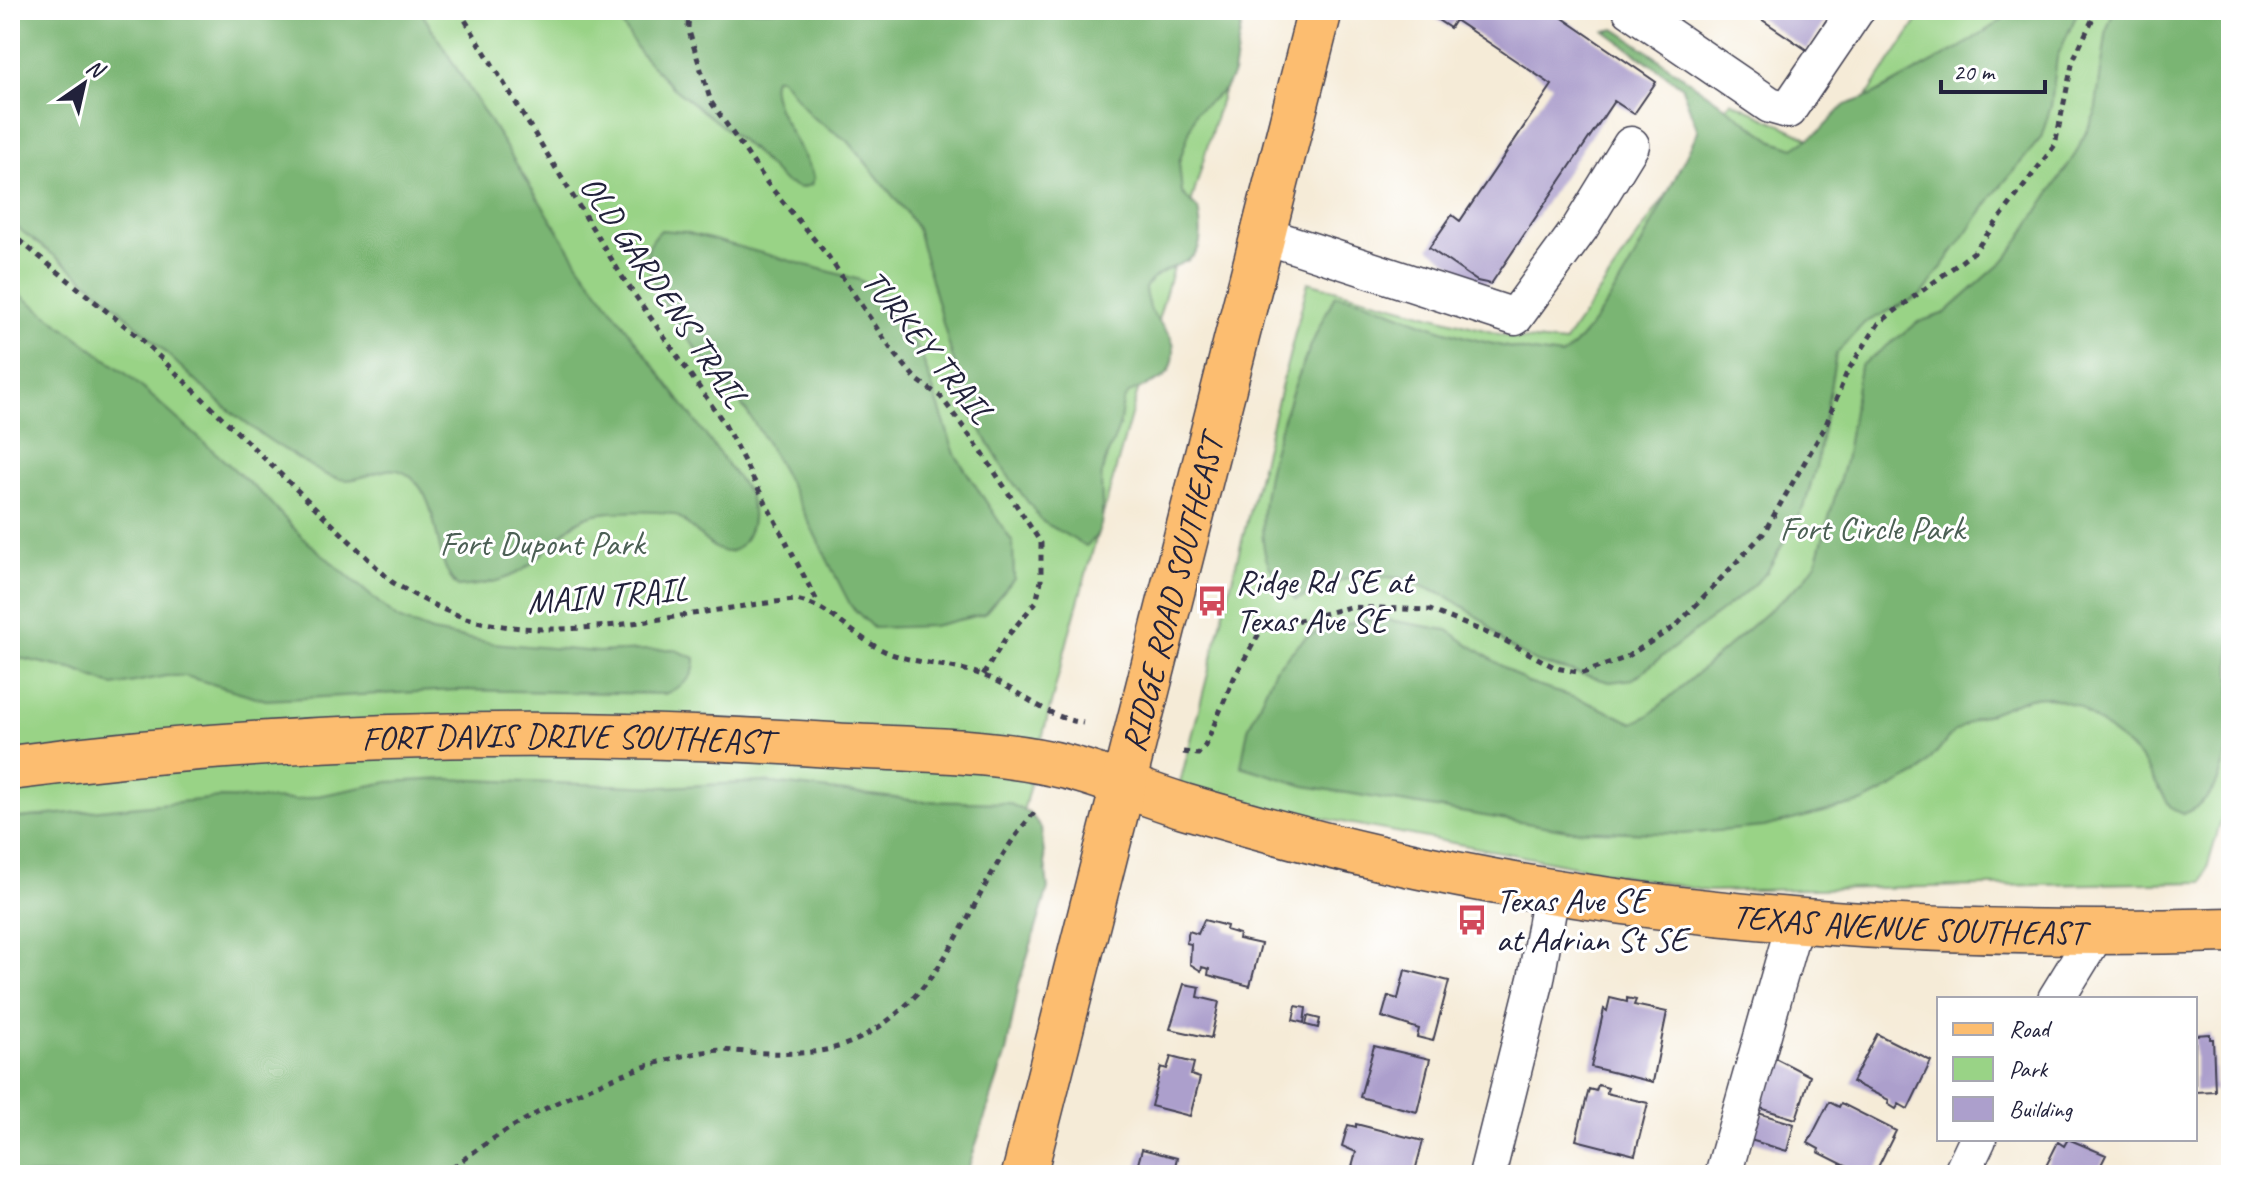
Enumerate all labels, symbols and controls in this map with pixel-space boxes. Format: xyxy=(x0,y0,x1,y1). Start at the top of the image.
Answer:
north arrow xyxy=(44,44,124,124)
scale bar xyxy=(1941,44,2045,94)
text: N xyxy=(81,53,111,86)
text: 20 m xyxy=(1953,57,1996,87)
street label: OLD GARDENS TRAIL xyxy=(571,167,758,416)
street label: TURKEY TRAIL xyxy=(853,260,1004,433)
street label: RIDGE ROAD SOUTHEAST xyxy=(1111,425,1234,756)
park label: Fort Circle Park xyxy=(1780,507,1967,550)
park label: Fort Dupont Park xyxy=(440,522,647,565)
place label: Ridge Rd SE at Texas Ave SE xyxy=(1236,560,1416,642)
street label: MAIN TRAIL xyxy=(525,567,689,623)
bus stop icon: Ridge Rd SE at Texas Ave SE xyxy=(1195,584,1229,618)
street label: FORT DAVIS DRIVE SOUTHEAST xyxy=(361,713,781,763)
place label: Texas Ave SE at Adrian St SE xyxy=(1496,879,1691,961)
street label: TEXAS AVENUE SOUTHEAST xyxy=(1731,893,2091,953)
bus stop icon: Texas Ave SE at Adrian St SE xyxy=(1455,903,1489,937)
legend xyxy=(1937,997,2197,1141)
text: Road xyxy=(2009,1014,2053,1044)
text: Park xyxy=(2009,1054,2049,1084)
text: Building xyxy=(2009,1094,2074,1124)

